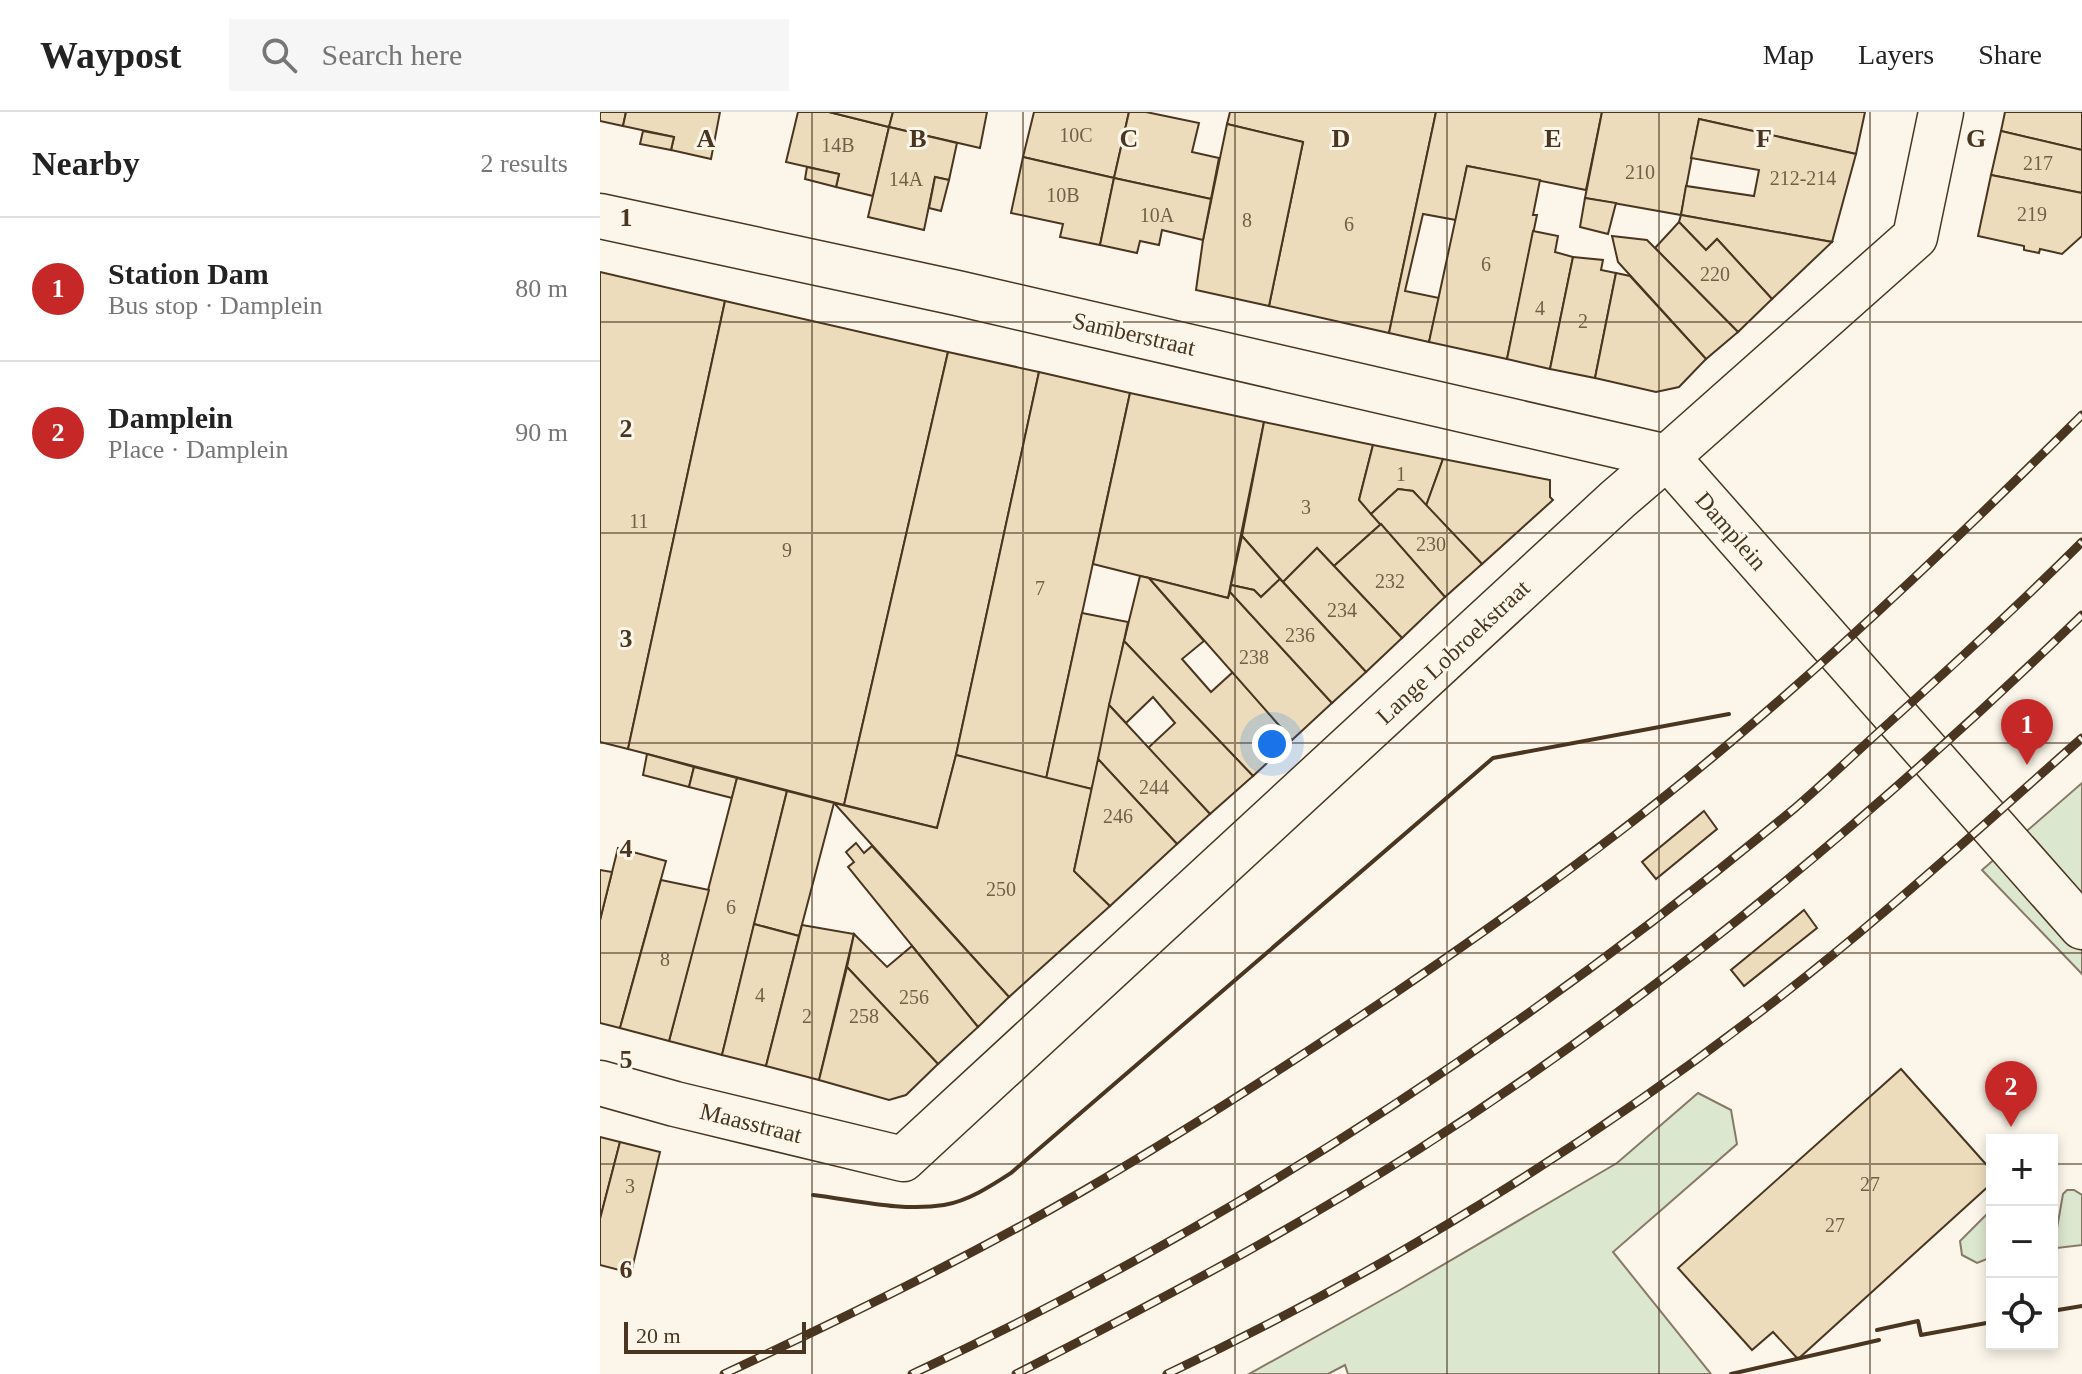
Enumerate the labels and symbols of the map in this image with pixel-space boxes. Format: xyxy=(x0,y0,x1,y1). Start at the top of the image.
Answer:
text: A xyxy=(697,124,716,153)
text: B xyxy=(909,124,927,153)
house number: 10C xyxy=(1059,124,1093,146)
text: C xyxy=(1120,124,1138,153)
text: D xyxy=(1332,124,1350,153)
text: E xyxy=(1544,124,1562,153)
text: F xyxy=(1756,124,1772,153)
text: G xyxy=(1966,124,1986,153)
house number: 14B xyxy=(821,134,855,156)
house number: 217 xyxy=(2023,152,2053,174)
house number: 210 xyxy=(1625,161,1655,183)
house number: 212-214 xyxy=(1770,167,1836,189)
house number: 14A xyxy=(889,168,924,190)
house number: 10B xyxy=(1046,184,1080,206)
text: 1 xyxy=(620,203,633,232)
house number: 219 xyxy=(2017,203,2047,225)
house number: 10A xyxy=(1140,204,1175,226)
house number: 8 xyxy=(1242,209,1252,231)
house number: 6 xyxy=(1344,213,1354,235)
house number: 6 xyxy=(1481,253,1491,275)
house number: 220 xyxy=(1700,263,1730,285)
house number: 4 xyxy=(1535,297,1545,319)
street label: Samberstraat xyxy=(1070,307,1198,361)
house number: 2 xyxy=(1578,310,1588,332)
text: 2 xyxy=(620,414,633,443)
house number: 1 xyxy=(1396,463,1406,485)
street label: Damplein xyxy=(1690,487,1772,575)
house number: 3 xyxy=(1301,496,1311,518)
house number: 11 xyxy=(629,510,649,532)
house number: 230 xyxy=(1416,533,1446,555)
house number: 9 xyxy=(782,539,792,561)
house number: 232 xyxy=(1375,570,1405,592)
street label: Lange Lobroekstraat xyxy=(1371,574,1535,729)
house number: 7 xyxy=(1035,577,1045,599)
house number: 234 xyxy=(1327,599,1357,621)
text: 3 xyxy=(620,624,633,653)
house number: 236 xyxy=(1285,624,1315,646)
house number: 238 xyxy=(1239,646,1269,668)
pin: 1 xyxy=(2001,699,2053,765)
your location xyxy=(1252,724,1292,764)
house number: 244 xyxy=(1139,776,1169,798)
house number: 246 xyxy=(1103,805,1133,827)
text: 4 xyxy=(620,834,633,863)
house number: 250 xyxy=(986,878,1016,900)
house number: 6 xyxy=(726,896,736,918)
house number: 8 xyxy=(660,948,670,970)
house number: 4 xyxy=(755,984,765,1006)
house number: 256 xyxy=(899,986,929,1008)
house number: 2 xyxy=(802,1005,812,1027)
house number: 258 xyxy=(849,1005,879,1027)
text: 5 xyxy=(620,1045,633,1074)
pin: 2 xyxy=(1985,1061,2037,1127)
street label: Maasstraat xyxy=(697,1098,805,1148)
house number: 27 xyxy=(1860,1173,1880,1195)
house number: 3 xyxy=(625,1175,635,1197)
house number: 27 xyxy=(1825,1214,1845,1236)
text: 6 xyxy=(620,1255,633,1284)
scale bar xyxy=(624,1318,806,1354)

